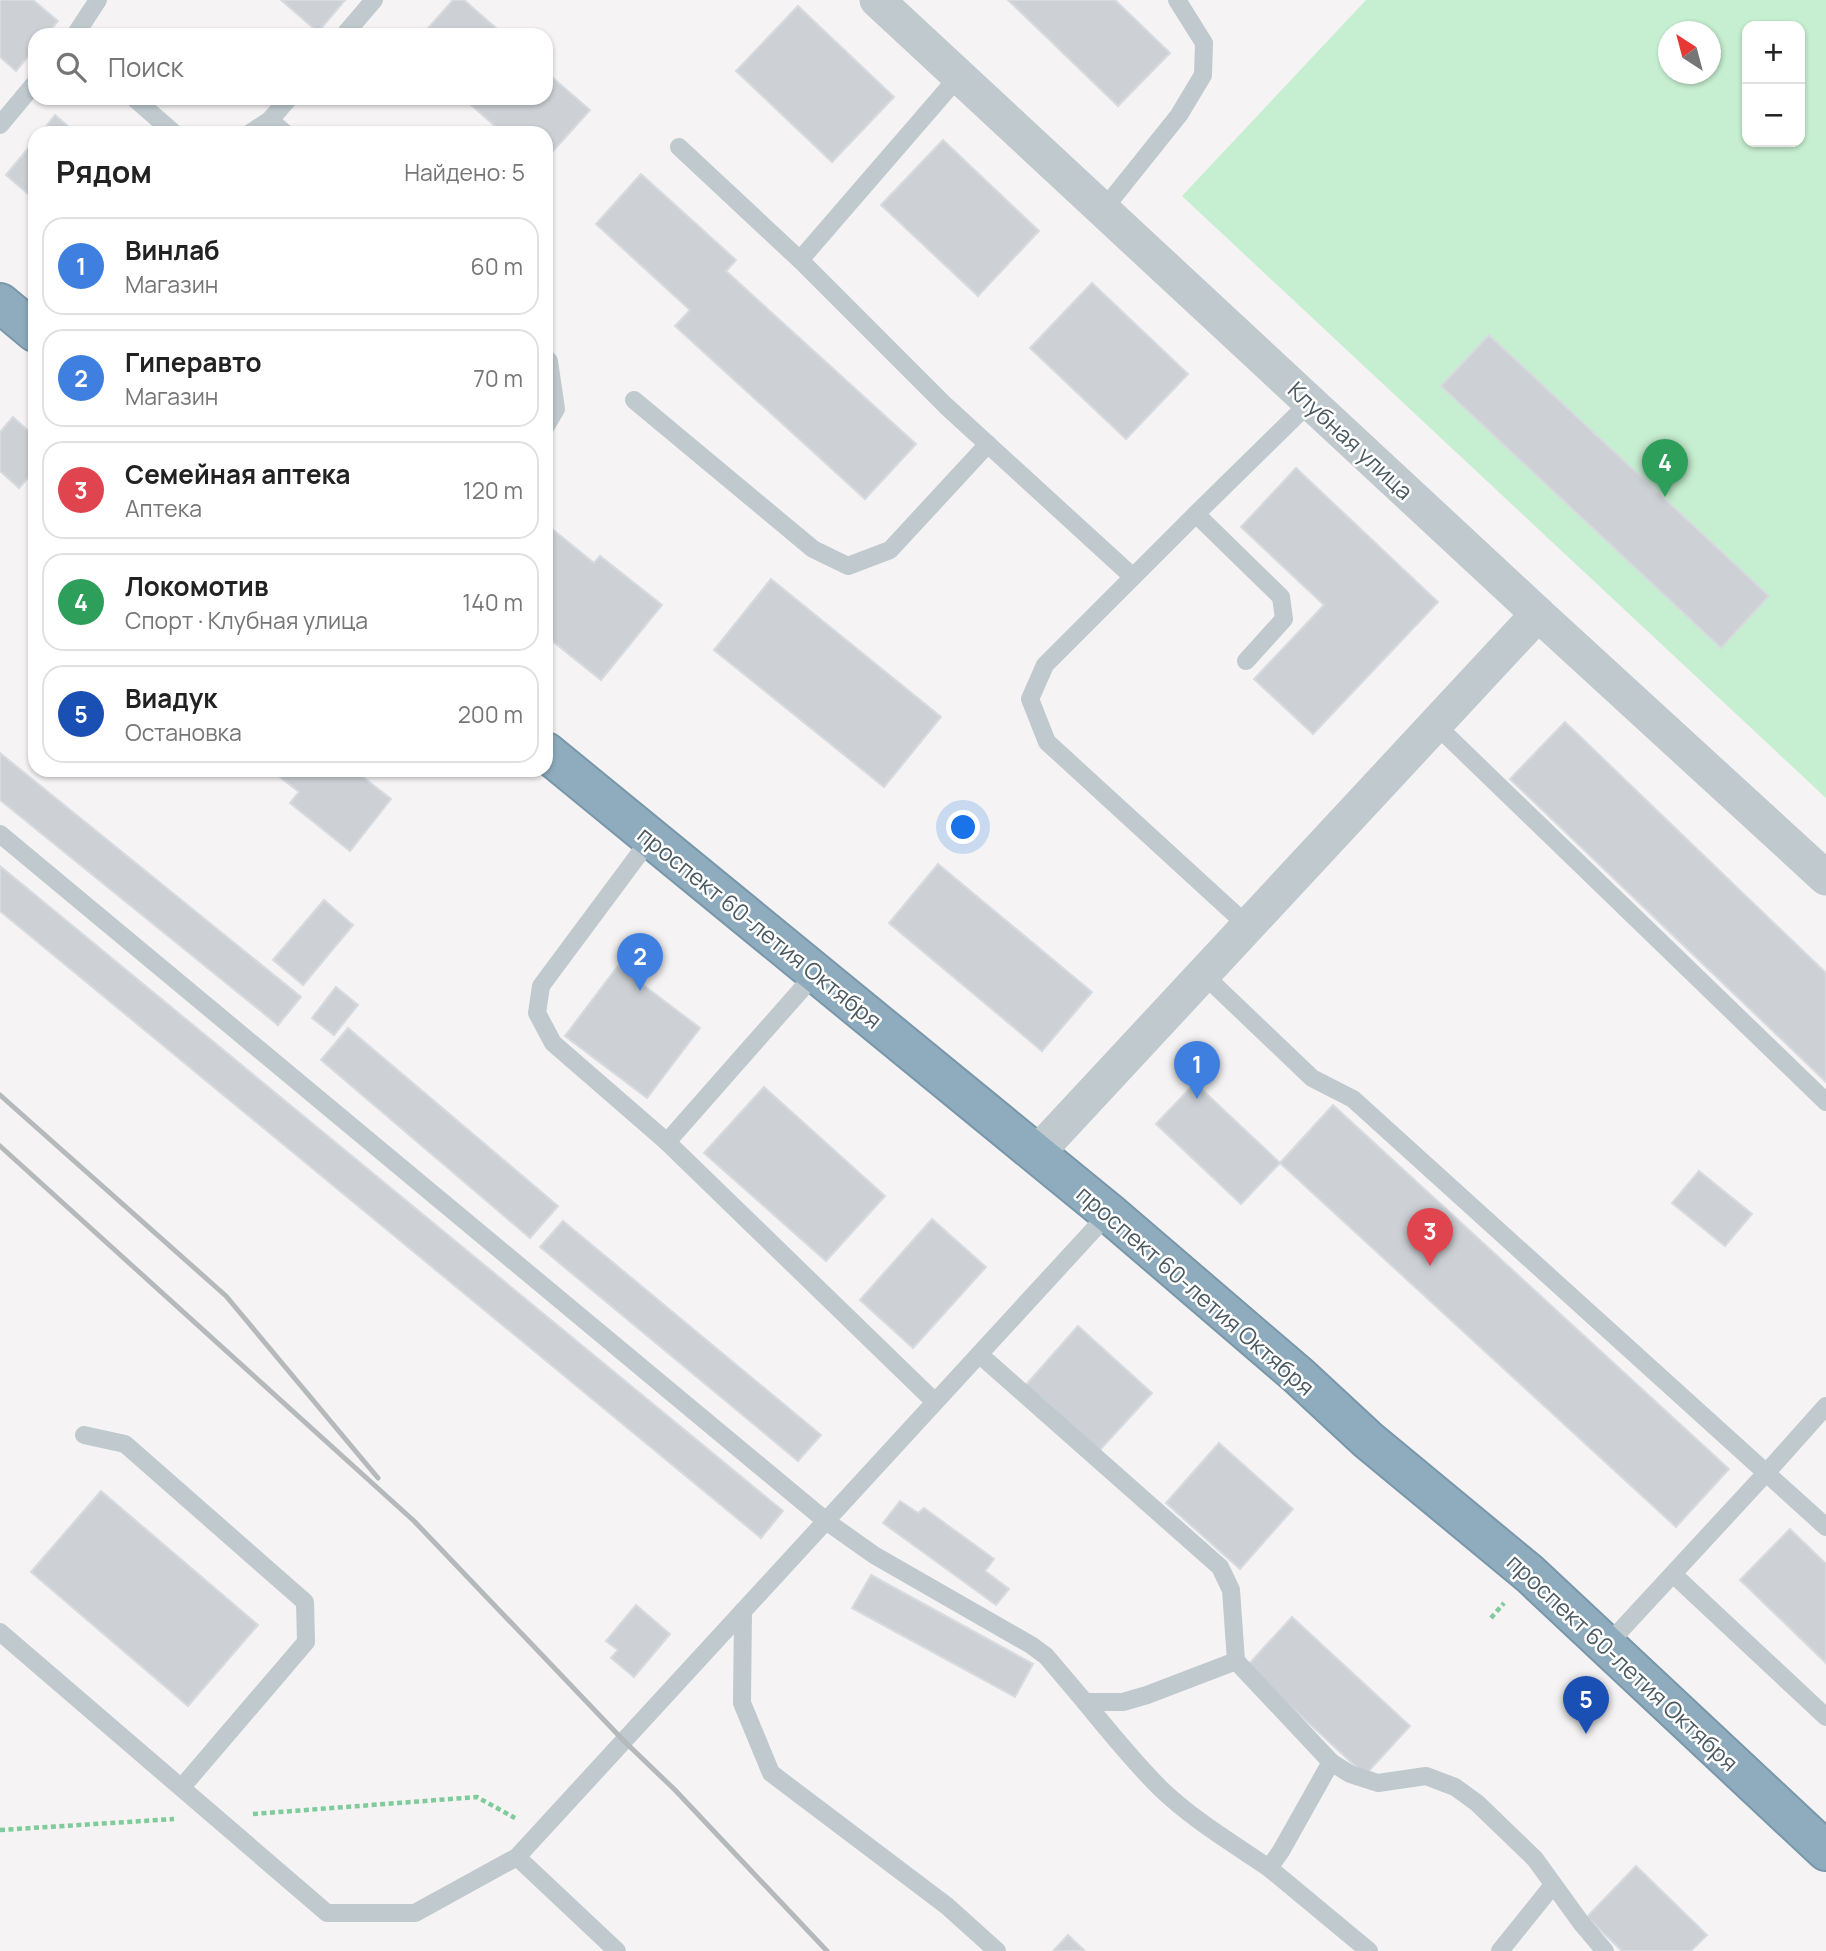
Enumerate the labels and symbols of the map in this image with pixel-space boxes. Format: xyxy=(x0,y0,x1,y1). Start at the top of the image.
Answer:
north arrow xyxy=(1658,21,1721,84)
street label: Клубная улица xyxy=(1282,374,1420,506)
pin: 4 xyxy=(1642,439,1688,497)
your location xyxy=(946,810,980,844)
street label: проспект 60-летия Октября xyxy=(631,818,889,1036)
pin: 2 xyxy=(617,933,663,991)
pin: 1 xyxy=(1174,1041,1220,1099)
street label: проспект 60-летия Октября xyxy=(1070,1178,1322,1402)
pin: 3 xyxy=(1407,1208,1453,1266)
street label: проспект 60-летия Октября xyxy=(1500,1546,1746,1778)
pin: 5 xyxy=(1563,1676,1609,1734)

